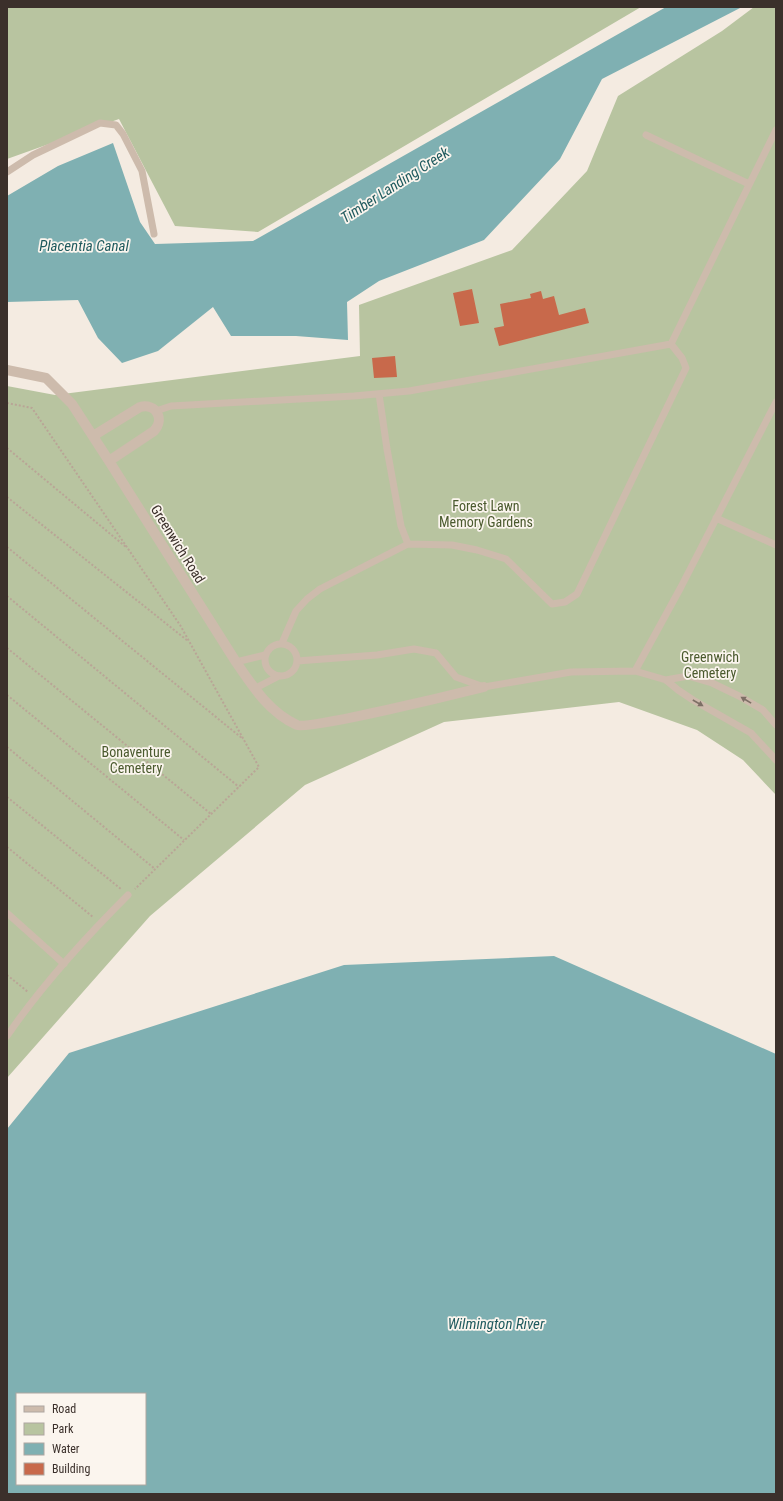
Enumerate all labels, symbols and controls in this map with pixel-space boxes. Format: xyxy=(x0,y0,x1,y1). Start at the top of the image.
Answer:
water label: Timber Landing Creek xyxy=(337,143,453,227)
water label: Placentia Canal xyxy=(39,237,129,255)
park label: Forest Lawn Memory Gardens xyxy=(439,498,533,530)
street label: Greenwich Road xyxy=(148,502,208,586)
park label: Greenwich Cemetery xyxy=(681,649,739,681)
one-way arrow xyxy=(740,697,752,704)
one-way arrow xyxy=(692,699,704,706)
park label: Bonaventure Cemetery xyxy=(102,744,171,776)
water label: Wilmington River xyxy=(448,1315,545,1333)
legend xyxy=(16,1393,146,1485)
text: Road xyxy=(52,1402,76,1416)
text: Park xyxy=(52,1422,74,1436)
text: Water xyxy=(52,1442,80,1456)
text: Building xyxy=(52,1462,90,1476)

